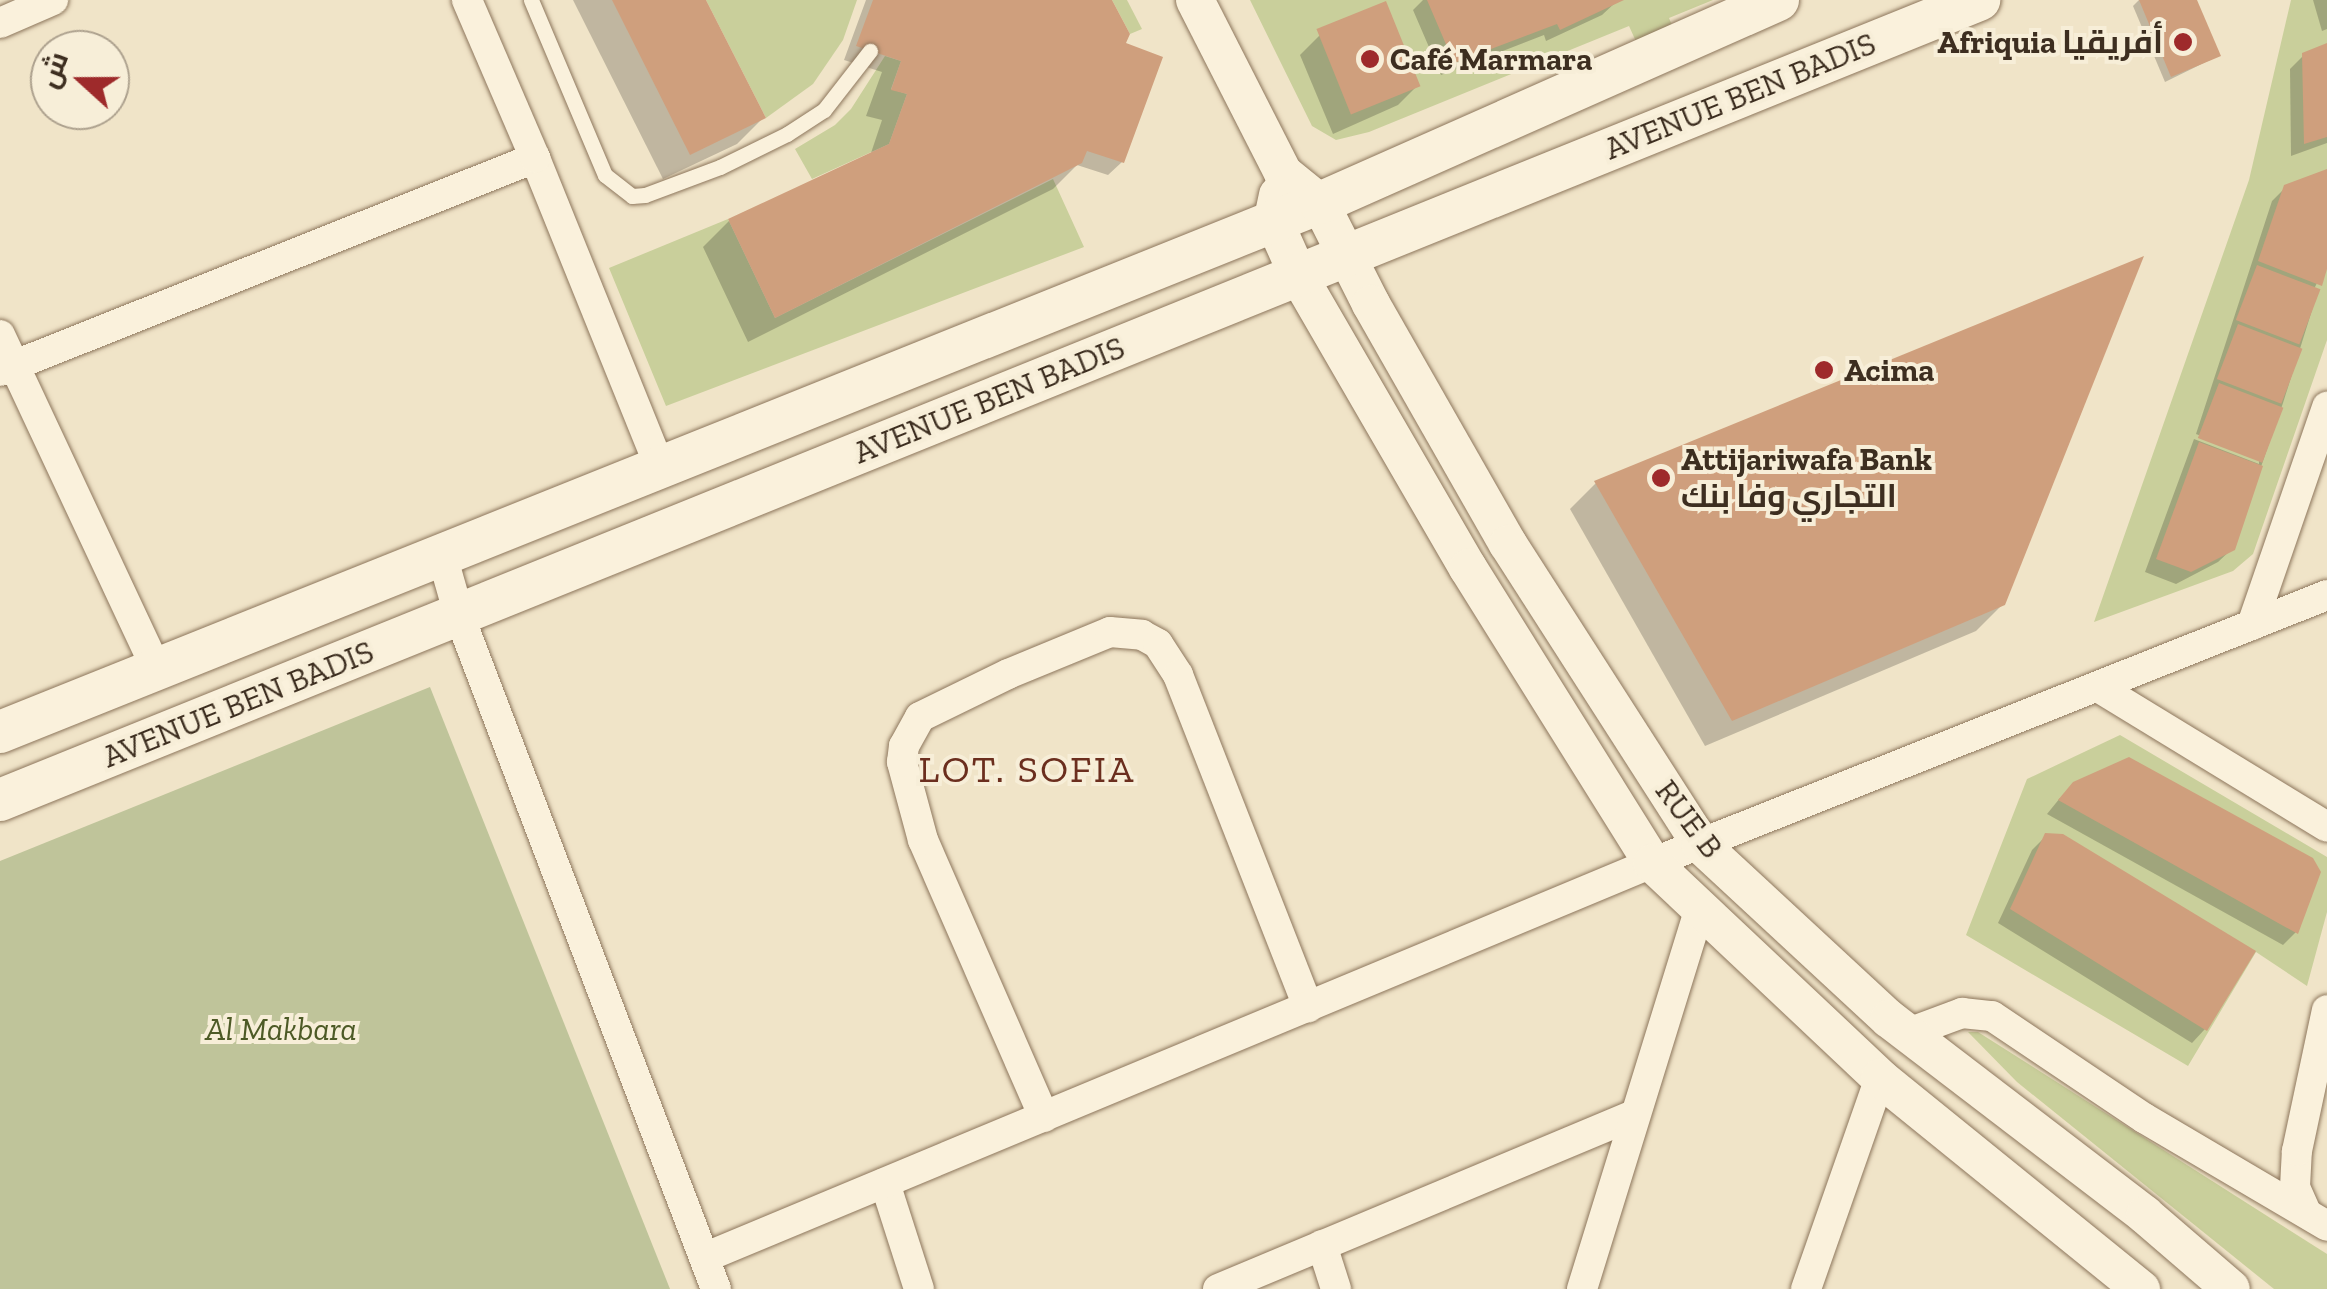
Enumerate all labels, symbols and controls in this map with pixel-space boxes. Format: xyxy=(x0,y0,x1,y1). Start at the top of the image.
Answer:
place label: Afriquia أفريقيا xyxy=(1937,23,2163,61)
street label: AVENUE BEN BADIS xyxy=(1599,24,1881,168)
north arrow xyxy=(30,30,130,130)
marker: Afriquia أفريقيا xyxy=(2172,31,2194,53)
place label: Café Marmara xyxy=(1390,40,1592,78)
text: ش xyxy=(32,47,75,92)
marker: Café Marmara xyxy=(1359,48,1381,70)
street label: AVENUE BEN BADIS xyxy=(848,328,1130,472)
place label: Acima xyxy=(1844,351,1934,389)
marker: Acima xyxy=(1813,359,1835,381)
place label: Attijariwafa Bank التجاري وفا بنك xyxy=(1681,441,1932,516)
marker: Attijariwafa Bank التجاري وفا بنك xyxy=(1650,467,1672,489)
street label: AVENUE BEN BADIS xyxy=(97,632,379,776)
district label: LOT. SOFIA xyxy=(918,747,1136,793)
street label: RUE B xyxy=(1647,772,1731,866)
park label: Al Makbara xyxy=(205,1010,357,1048)

